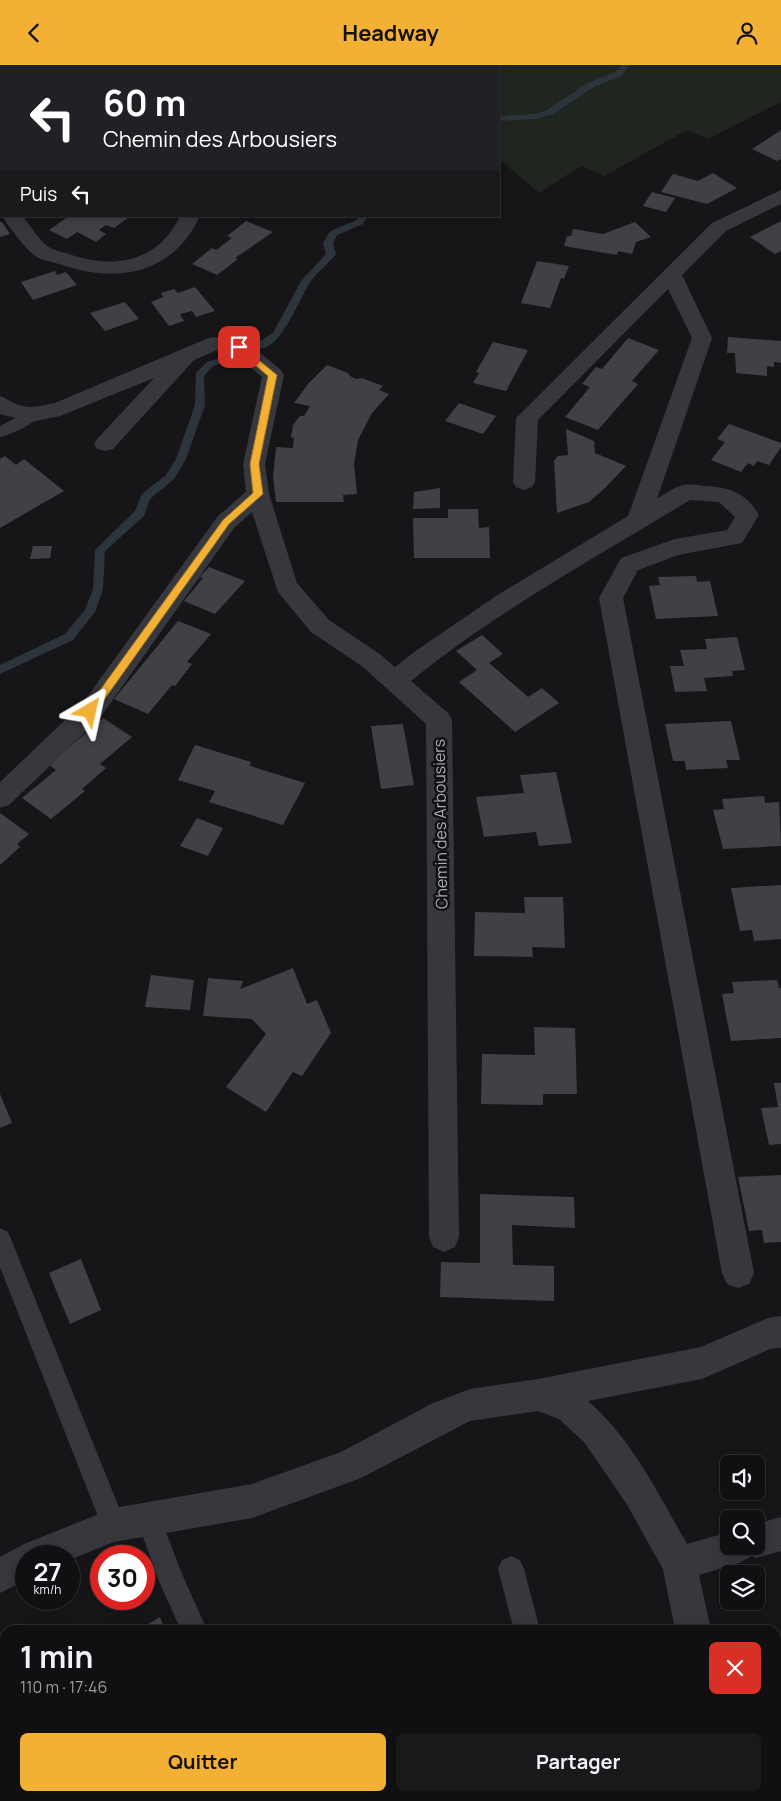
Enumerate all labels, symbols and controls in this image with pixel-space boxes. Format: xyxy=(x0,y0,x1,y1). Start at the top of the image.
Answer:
text: Headway xyxy=(342,18,439,48)
icon: back xyxy=(20,19,48,47)
icon: person xyxy=(733,19,761,47)
text: 60 m xyxy=(103,79,186,127)
icon: left xyxy=(20,85,85,150)
text: Chemin des Arbousiers xyxy=(103,124,337,154)
icon: left xyxy=(67,180,95,208)
text: Puis xyxy=(20,181,57,207)
pin xyxy=(218,326,260,368)
icon: arrive xyxy=(225,333,253,361)
position arrow xyxy=(63,684,115,736)
street label: Chemin des Arbousiers xyxy=(428,739,452,909)
map controls xyxy=(720,1455,765,1610)
button: sound xyxy=(720,1455,765,1500)
button: search xyxy=(720,1510,765,1555)
speed limit sign: 30 xyxy=(90,1545,155,1610)
text: 27 xyxy=(33,1554,62,1589)
button: layers xyxy=(720,1565,765,1610)
text: km/h xyxy=(34,1581,61,1598)
text: 1 min xyxy=(20,1636,93,1677)
button: close xyxy=(709,1642,761,1694)
text: 110 m · 17:46 xyxy=(20,1676,107,1698)
button: Quitter xyxy=(20,1733,386,1791)
button: Partager xyxy=(396,1733,761,1791)

